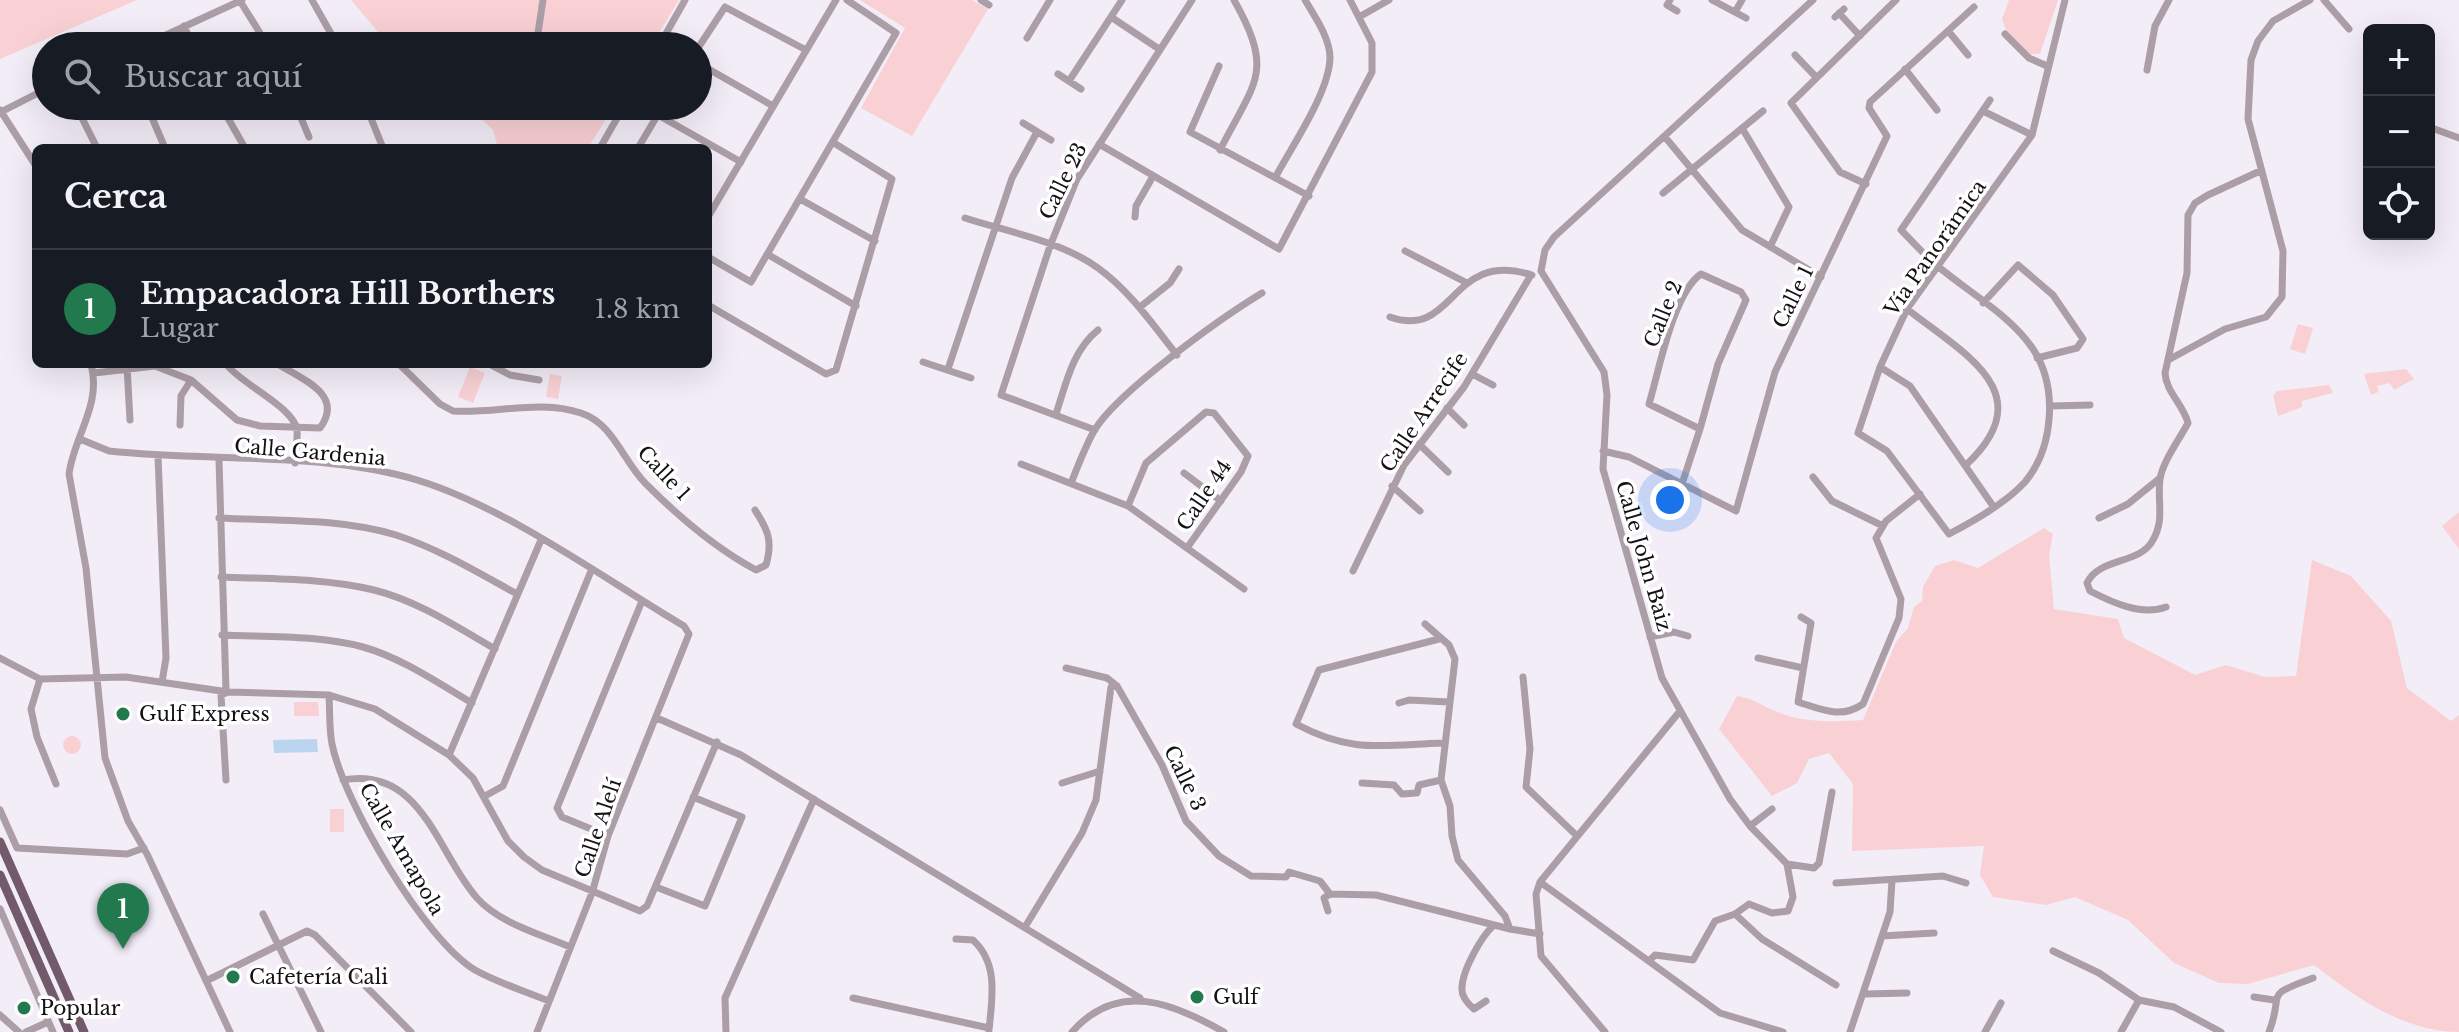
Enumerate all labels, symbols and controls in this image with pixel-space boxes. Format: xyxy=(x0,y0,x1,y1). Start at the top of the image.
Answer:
map controls xyxy=(2363,24,2435,240)
button: + xyxy=(2363,24,2435,96)
search box xyxy=(32,32,712,120)
icon: search xyxy=(60,54,104,98)
text: Buscar aquí xyxy=(124,58,302,95)
button: − xyxy=(2363,96,2435,168)
street label: Calle 23 xyxy=(1034,139,1092,223)
button: locate xyxy=(2363,168,2435,240)
text: Cerca xyxy=(64,175,167,217)
street label: Vía Panorámica xyxy=(1879,175,1991,322)
street label: Calle 1 xyxy=(1768,262,1818,332)
text: Empacadora Hill Borthers xyxy=(140,275,556,312)
street label: Calle 2 xyxy=(1639,277,1687,351)
text: 1 xyxy=(84,293,96,325)
text: 1.8 km xyxy=(594,293,680,325)
text: Lugar xyxy=(140,312,219,344)
street label: Calle Arrecife xyxy=(1375,348,1473,476)
street label: Calle Gardenia xyxy=(233,433,388,471)
street label: Calle 1 xyxy=(633,441,695,505)
street label: Calle 44 xyxy=(1171,455,1237,535)
street label: Calle John Baiz xyxy=(1611,478,1677,634)
your location xyxy=(1650,480,1690,520)
place label: Gulf Express xyxy=(139,702,270,726)
marker: Gulf Express xyxy=(114,705,132,723)
street label: Calle 3 xyxy=(1159,741,1211,815)
street label: Calle Alelí xyxy=(570,775,626,881)
street label: Calle Amapola xyxy=(354,779,450,920)
pin: 1 xyxy=(97,883,149,949)
place label: Cafetería Cali xyxy=(249,965,388,989)
marker: Cafetería Cali xyxy=(224,968,242,986)
place label: Gulf xyxy=(1213,985,1261,1009)
marker: Gulf xyxy=(1188,988,1206,1006)
place label: Popular xyxy=(40,996,121,1020)
marker: Popular xyxy=(15,999,33,1017)

